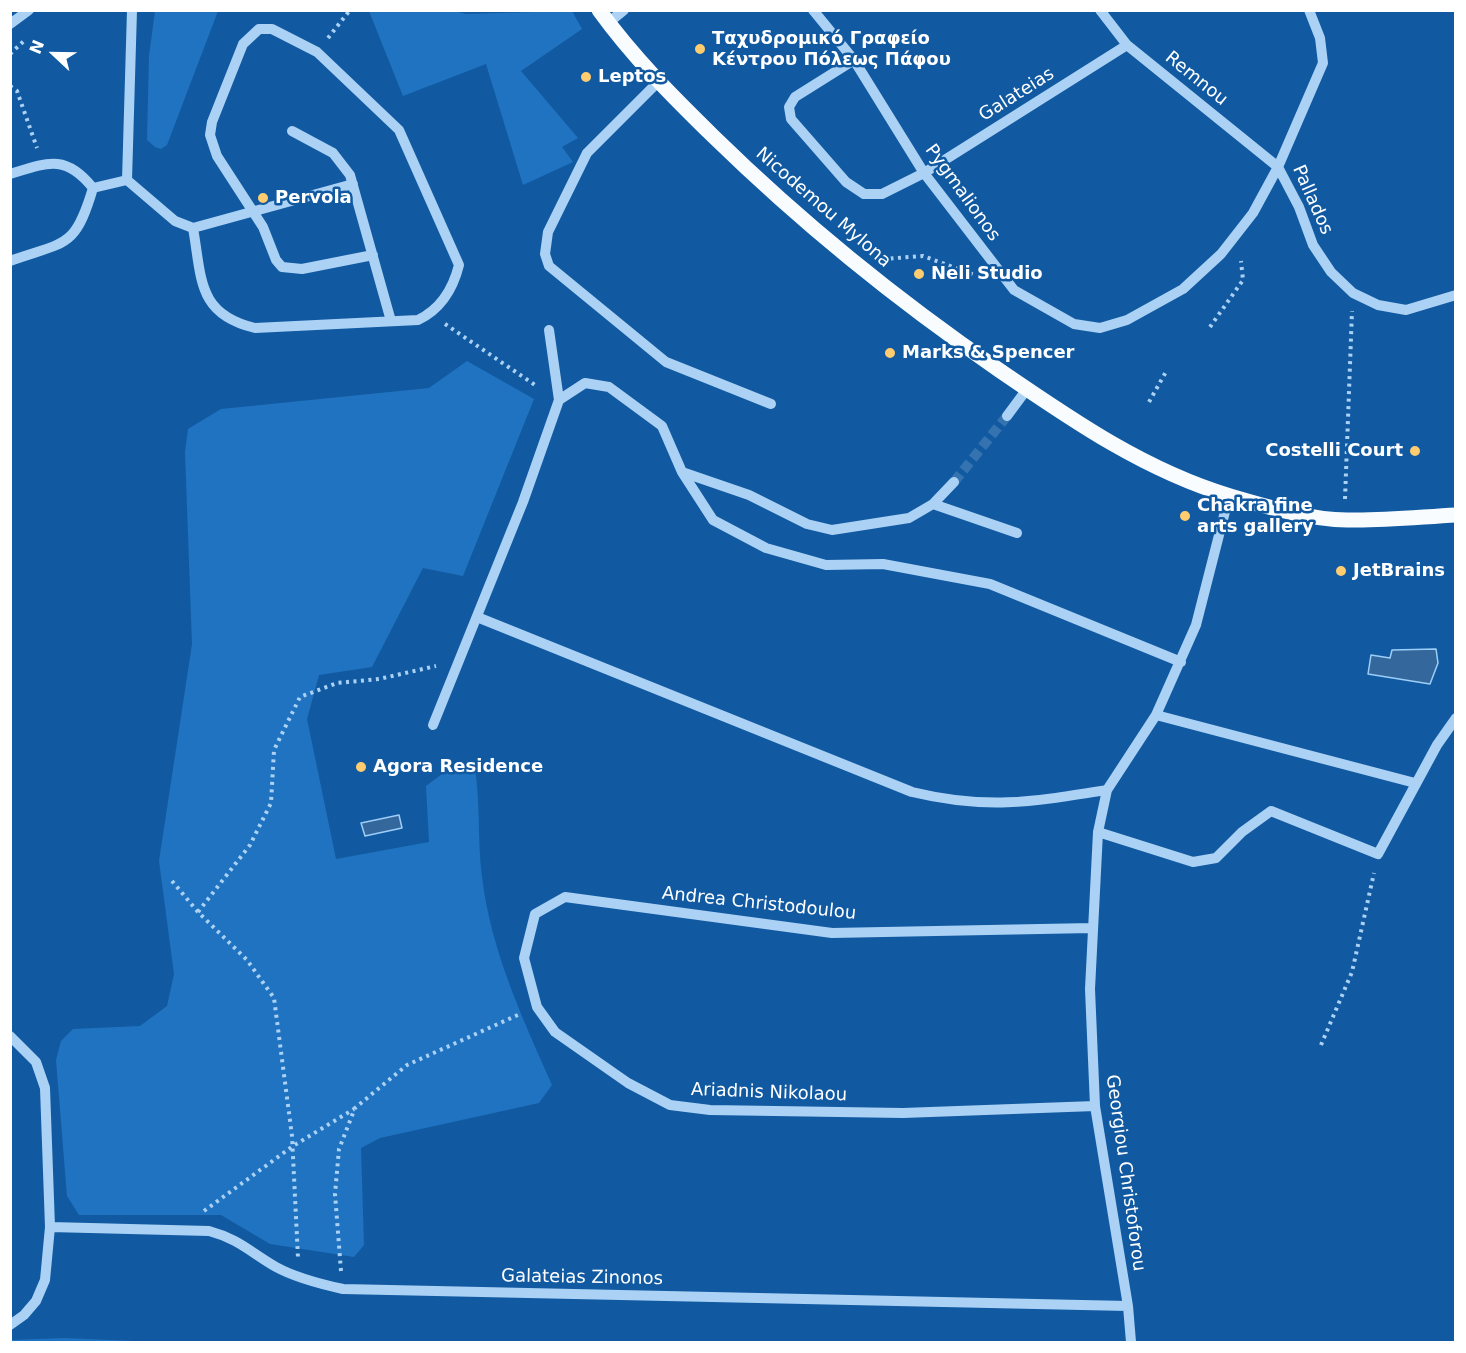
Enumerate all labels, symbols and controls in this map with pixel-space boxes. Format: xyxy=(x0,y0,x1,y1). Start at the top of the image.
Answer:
north arrow xyxy=(24,24,84,84)
place label: Ταχυδρομικό Γραφείο Κέντρου Πόλεως Πάφου xyxy=(712,28,951,70)
text: N xyxy=(26,37,48,57)
marker: Ταχυδρομικό Γραφείο Κέντρου Πόλεως Πάφου xyxy=(693,42,707,56)
street label: Remnou xyxy=(1160,47,1232,111)
street label: Galateias xyxy=(975,63,1059,127)
place label: Leptos xyxy=(598,66,666,88)
marker: Leptos xyxy=(579,70,593,84)
street label: Pygmalionos xyxy=(920,140,1004,246)
street label: Nicodemou Mylona xyxy=(751,143,895,273)
street label: Pallados xyxy=(1287,162,1337,238)
place label: Pervola xyxy=(275,187,352,209)
marker: Pervola xyxy=(256,191,270,205)
place label: Neli Studio xyxy=(931,263,1043,285)
marker: Neli Studio xyxy=(912,267,926,281)
place label: Marks & Spencer xyxy=(902,342,1074,364)
marker: Marks & Spencer xyxy=(883,346,897,360)
place label: Costelli Court xyxy=(1265,440,1403,462)
marker: Costelli Court xyxy=(1408,444,1422,458)
place label: Chakra fine arts gallery xyxy=(1197,495,1314,538)
marker: Chakra fine arts gallery xyxy=(1178,509,1192,523)
place label: JetBrains xyxy=(1353,560,1445,582)
marker: JetBrains xyxy=(1334,564,1348,578)
place label: Agora Residence xyxy=(373,756,543,778)
marker: Agora Residence xyxy=(354,760,368,774)
street label: Andrea Christodoulou xyxy=(661,883,857,925)
street label: Georgiou Christoforou xyxy=(1101,1073,1149,1273)
street label: Ariadnis Nikolaou xyxy=(690,1079,848,1107)
street label: Galateias Zinonos xyxy=(501,1266,663,1290)

